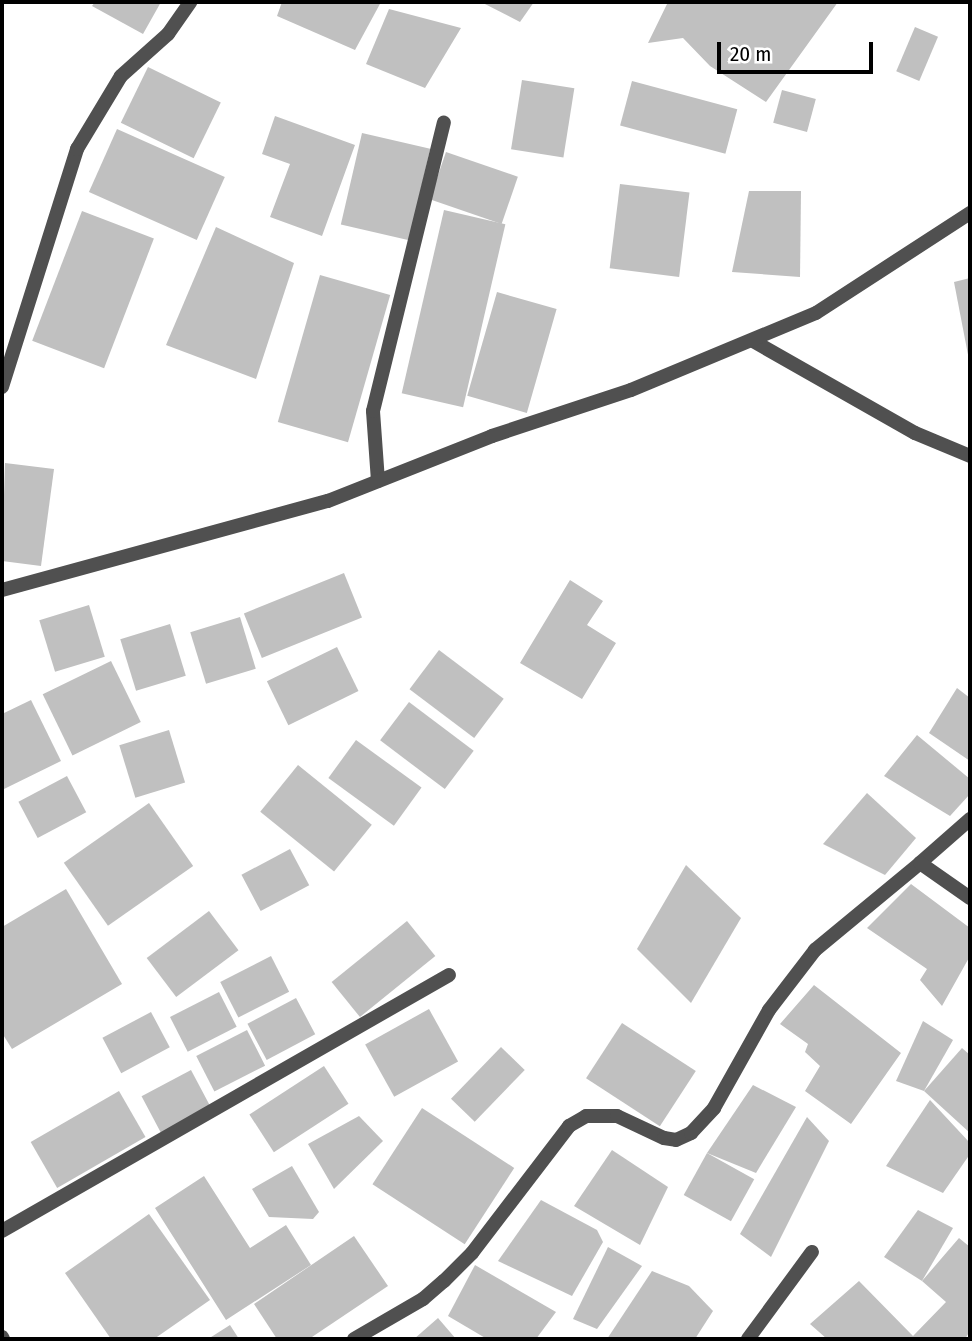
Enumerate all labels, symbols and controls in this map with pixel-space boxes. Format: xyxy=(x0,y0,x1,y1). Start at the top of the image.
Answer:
scale bar xyxy=(720,28,876,72)
text: 20 m xyxy=(730,41,771,67)

